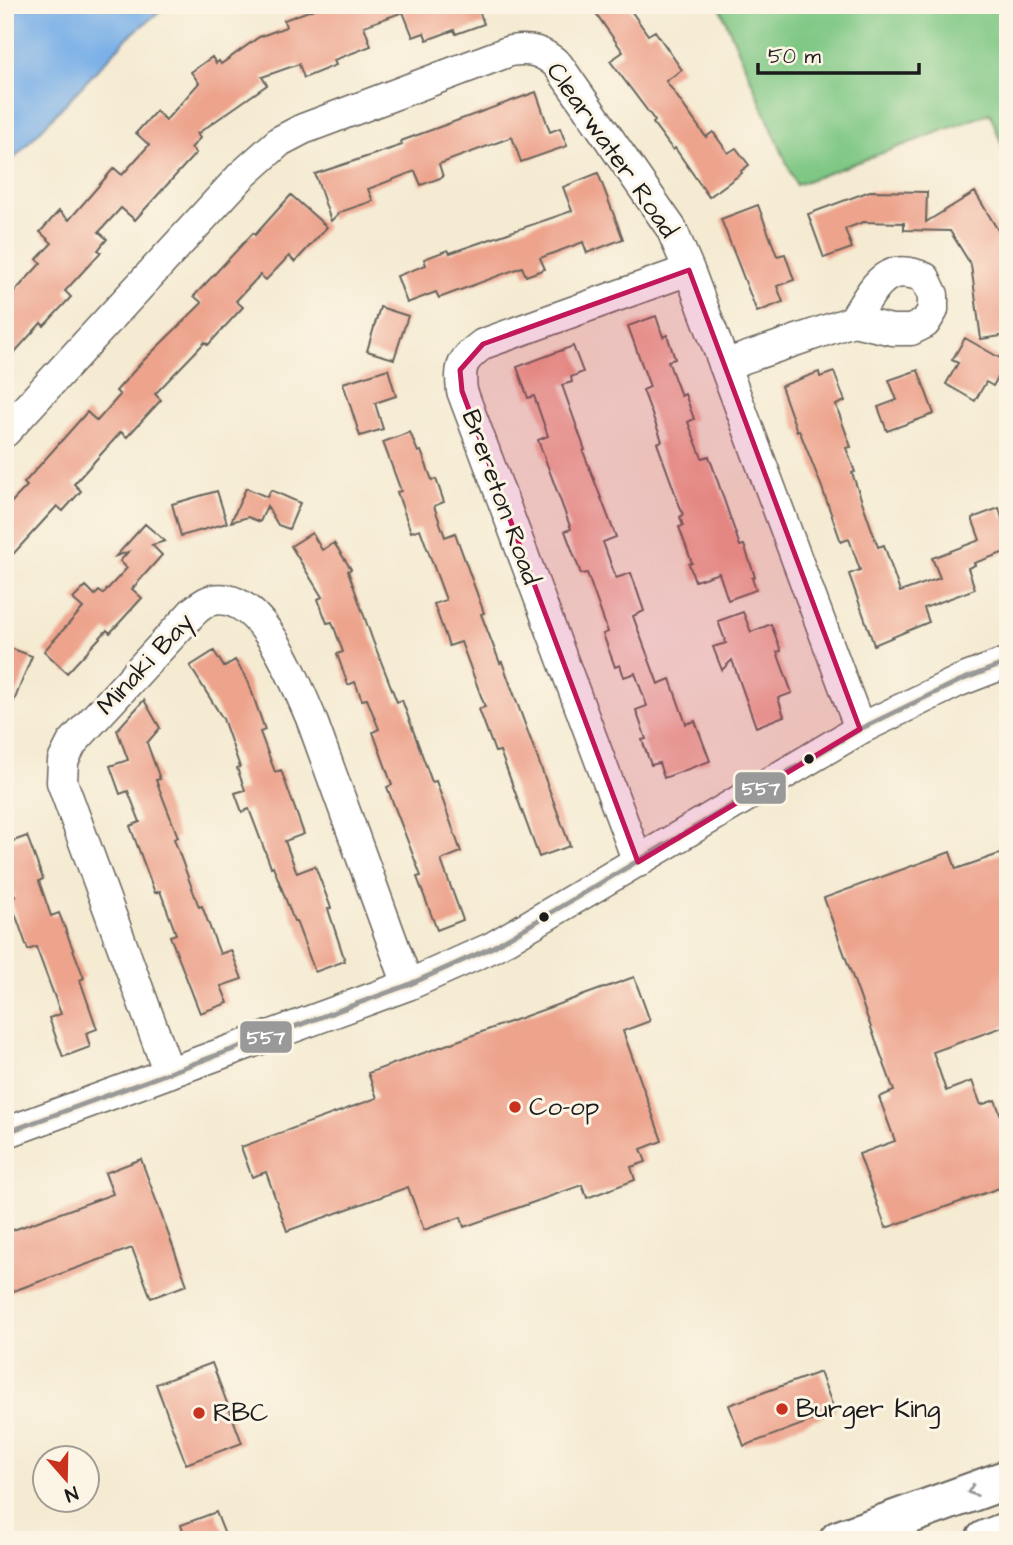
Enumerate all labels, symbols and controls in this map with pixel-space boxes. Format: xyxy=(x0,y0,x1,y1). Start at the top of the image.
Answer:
scale bar xyxy=(758,32,918,76)
text: 50 m xyxy=(768,42,822,71)
street label: Clearwater Road xyxy=(538,55,686,245)
street label: Brereton Road xyxy=(453,405,549,589)
street label: Minaki Bay xyxy=(88,605,203,724)
unlabelled marker xyxy=(802,752,816,766)
line badge: 557 xyxy=(734,771,787,805)
text: 557 xyxy=(742,776,781,803)
unlabelled marker xyxy=(537,910,551,924)
line badge: 557 xyxy=(239,1020,293,1054)
text: 557 xyxy=(247,1025,286,1052)
place label: Co-op xyxy=(529,1089,599,1125)
marker: Co-op xyxy=(507,1099,523,1115)
place label: Burger King xyxy=(796,1391,940,1429)
place label: RBC xyxy=(213,1395,268,1431)
marker: Burger King xyxy=(774,1401,790,1417)
marker: RBC xyxy=(191,1405,207,1421)
north arrow xyxy=(32,1444,102,1514)
text: N xyxy=(61,1479,82,1508)
one-way arrow xyxy=(966,1483,978,1497)

